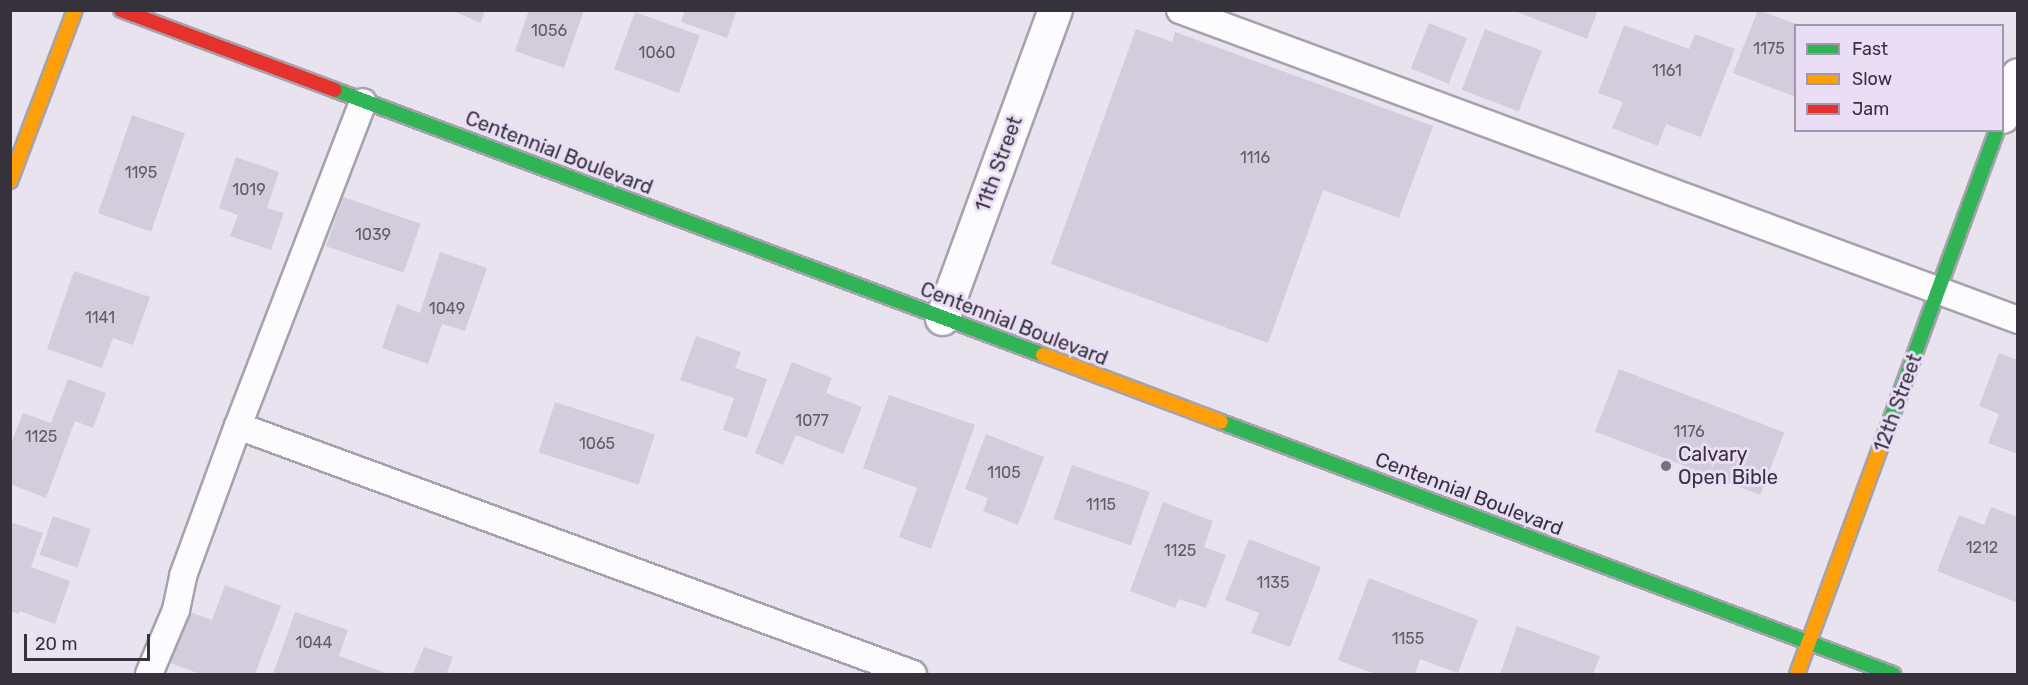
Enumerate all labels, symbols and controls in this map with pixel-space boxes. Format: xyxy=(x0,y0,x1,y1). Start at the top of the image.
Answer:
house number: 1056 xyxy=(531,21,567,41)
legend xyxy=(1794,24,2004,132)
text: Fast xyxy=(1852,38,1888,60)
house number: 1175 xyxy=(1753,39,1785,59)
house number: 1060 xyxy=(639,43,675,63)
house number: 1161 xyxy=(1652,61,1682,81)
text: Slow xyxy=(1852,68,1892,90)
text: Jam xyxy=(1852,98,1889,120)
street label: Centennial Boulevard xyxy=(462,106,656,200)
street label: 11th Street xyxy=(971,113,1027,215)
house number: 1116 xyxy=(1240,148,1270,168)
house number: 1195 xyxy=(125,163,157,183)
house number: 1019 xyxy=(232,180,266,200)
house number: 1039 xyxy=(355,225,391,245)
street label: Centennial Boulevard xyxy=(917,277,1111,371)
house number: 1049 xyxy=(429,299,465,319)
house number: 1141 xyxy=(85,308,115,328)
street label: 12th Street xyxy=(1869,350,1927,456)
house number: 1077 xyxy=(795,411,829,431)
house number: 1176 xyxy=(1673,422,1705,442)
house number: 1125 xyxy=(25,427,57,447)
house number: 1065 xyxy=(579,434,615,454)
place label: Calvary Open Bible xyxy=(1678,442,1778,489)
street label: Centennial Boulevard xyxy=(1372,447,1566,541)
marker: Calvary Open Bible xyxy=(1659,459,1673,473)
house number: 1105 xyxy=(987,463,1021,483)
house number: 1115 xyxy=(1086,495,1116,515)
house number: 1212 xyxy=(1966,538,1998,558)
house number: 1125 xyxy=(1164,541,1196,561)
house number: 1135 xyxy=(1257,573,1289,593)
scale bar xyxy=(27,622,153,660)
house number: 1155 xyxy=(1392,629,1424,649)
text: 20 m xyxy=(35,633,77,655)
house number: 1044 xyxy=(296,633,332,653)

